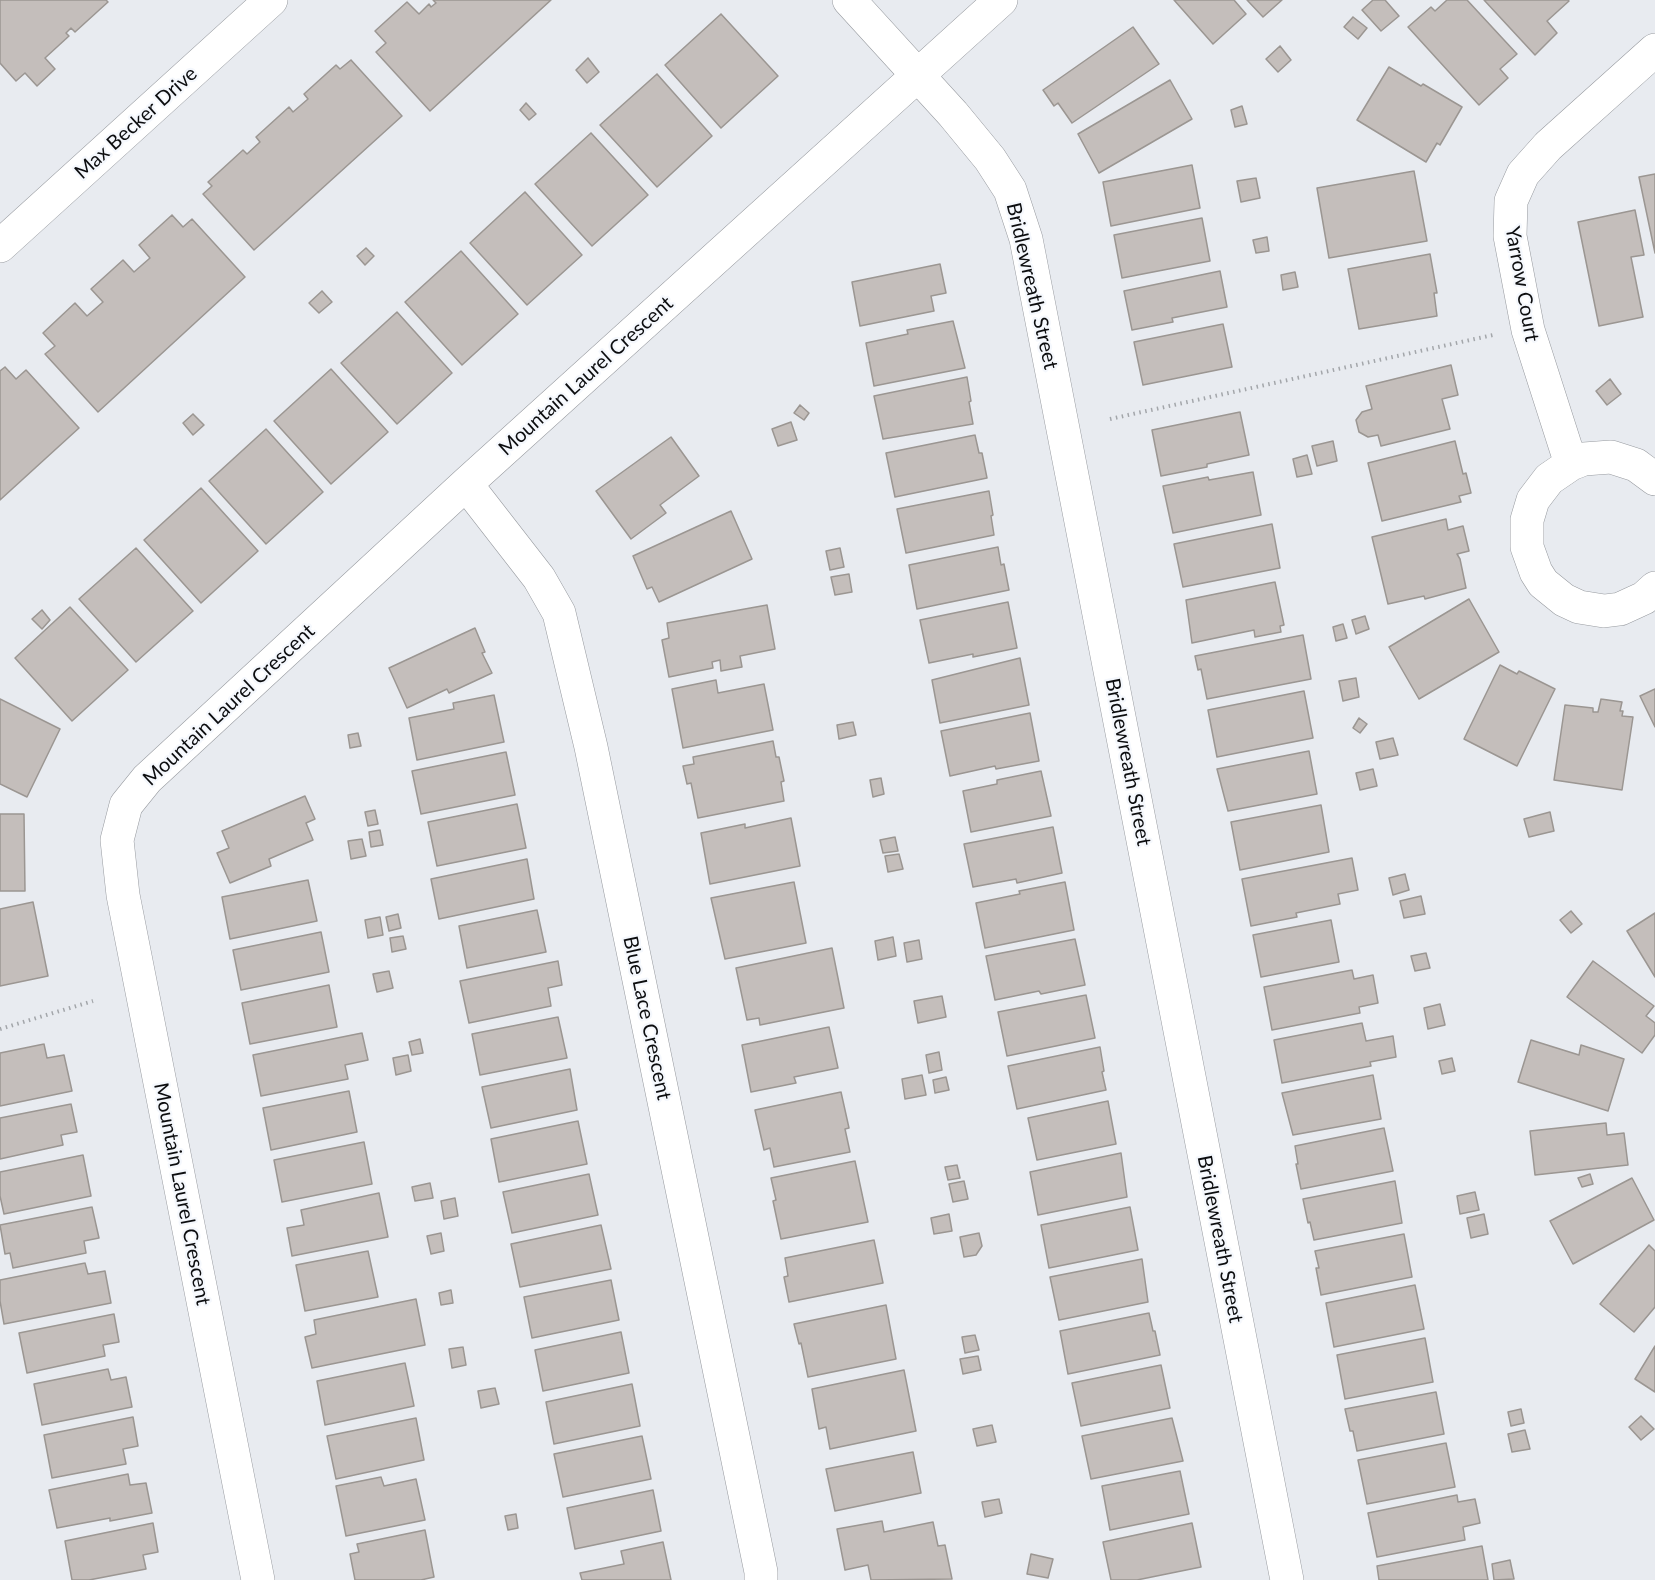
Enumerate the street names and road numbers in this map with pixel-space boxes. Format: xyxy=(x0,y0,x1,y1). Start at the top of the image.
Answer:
street label: Max Becker Drive xyxy=(70,62,202,184)
street label: Bridlewreath Street xyxy=(1001,200,1063,372)
street label: Yarrow Court xyxy=(1500,225,1544,343)
street label: Mountain Laurel Crescent xyxy=(494,291,678,461)
street label: Mountain Laurel Crescent xyxy=(138,619,320,791)
street label: Bridlewreath Street xyxy=(1100,676,1156,848)
street label: Blue Lace Crescent xyxy=(618,934,676,1102)
street label: Mountain Laurel Crescent xyxy=(149,1081,215,1307)
street label: Bridlewreath Street xyxy=(1192,1153,1248,1325)

